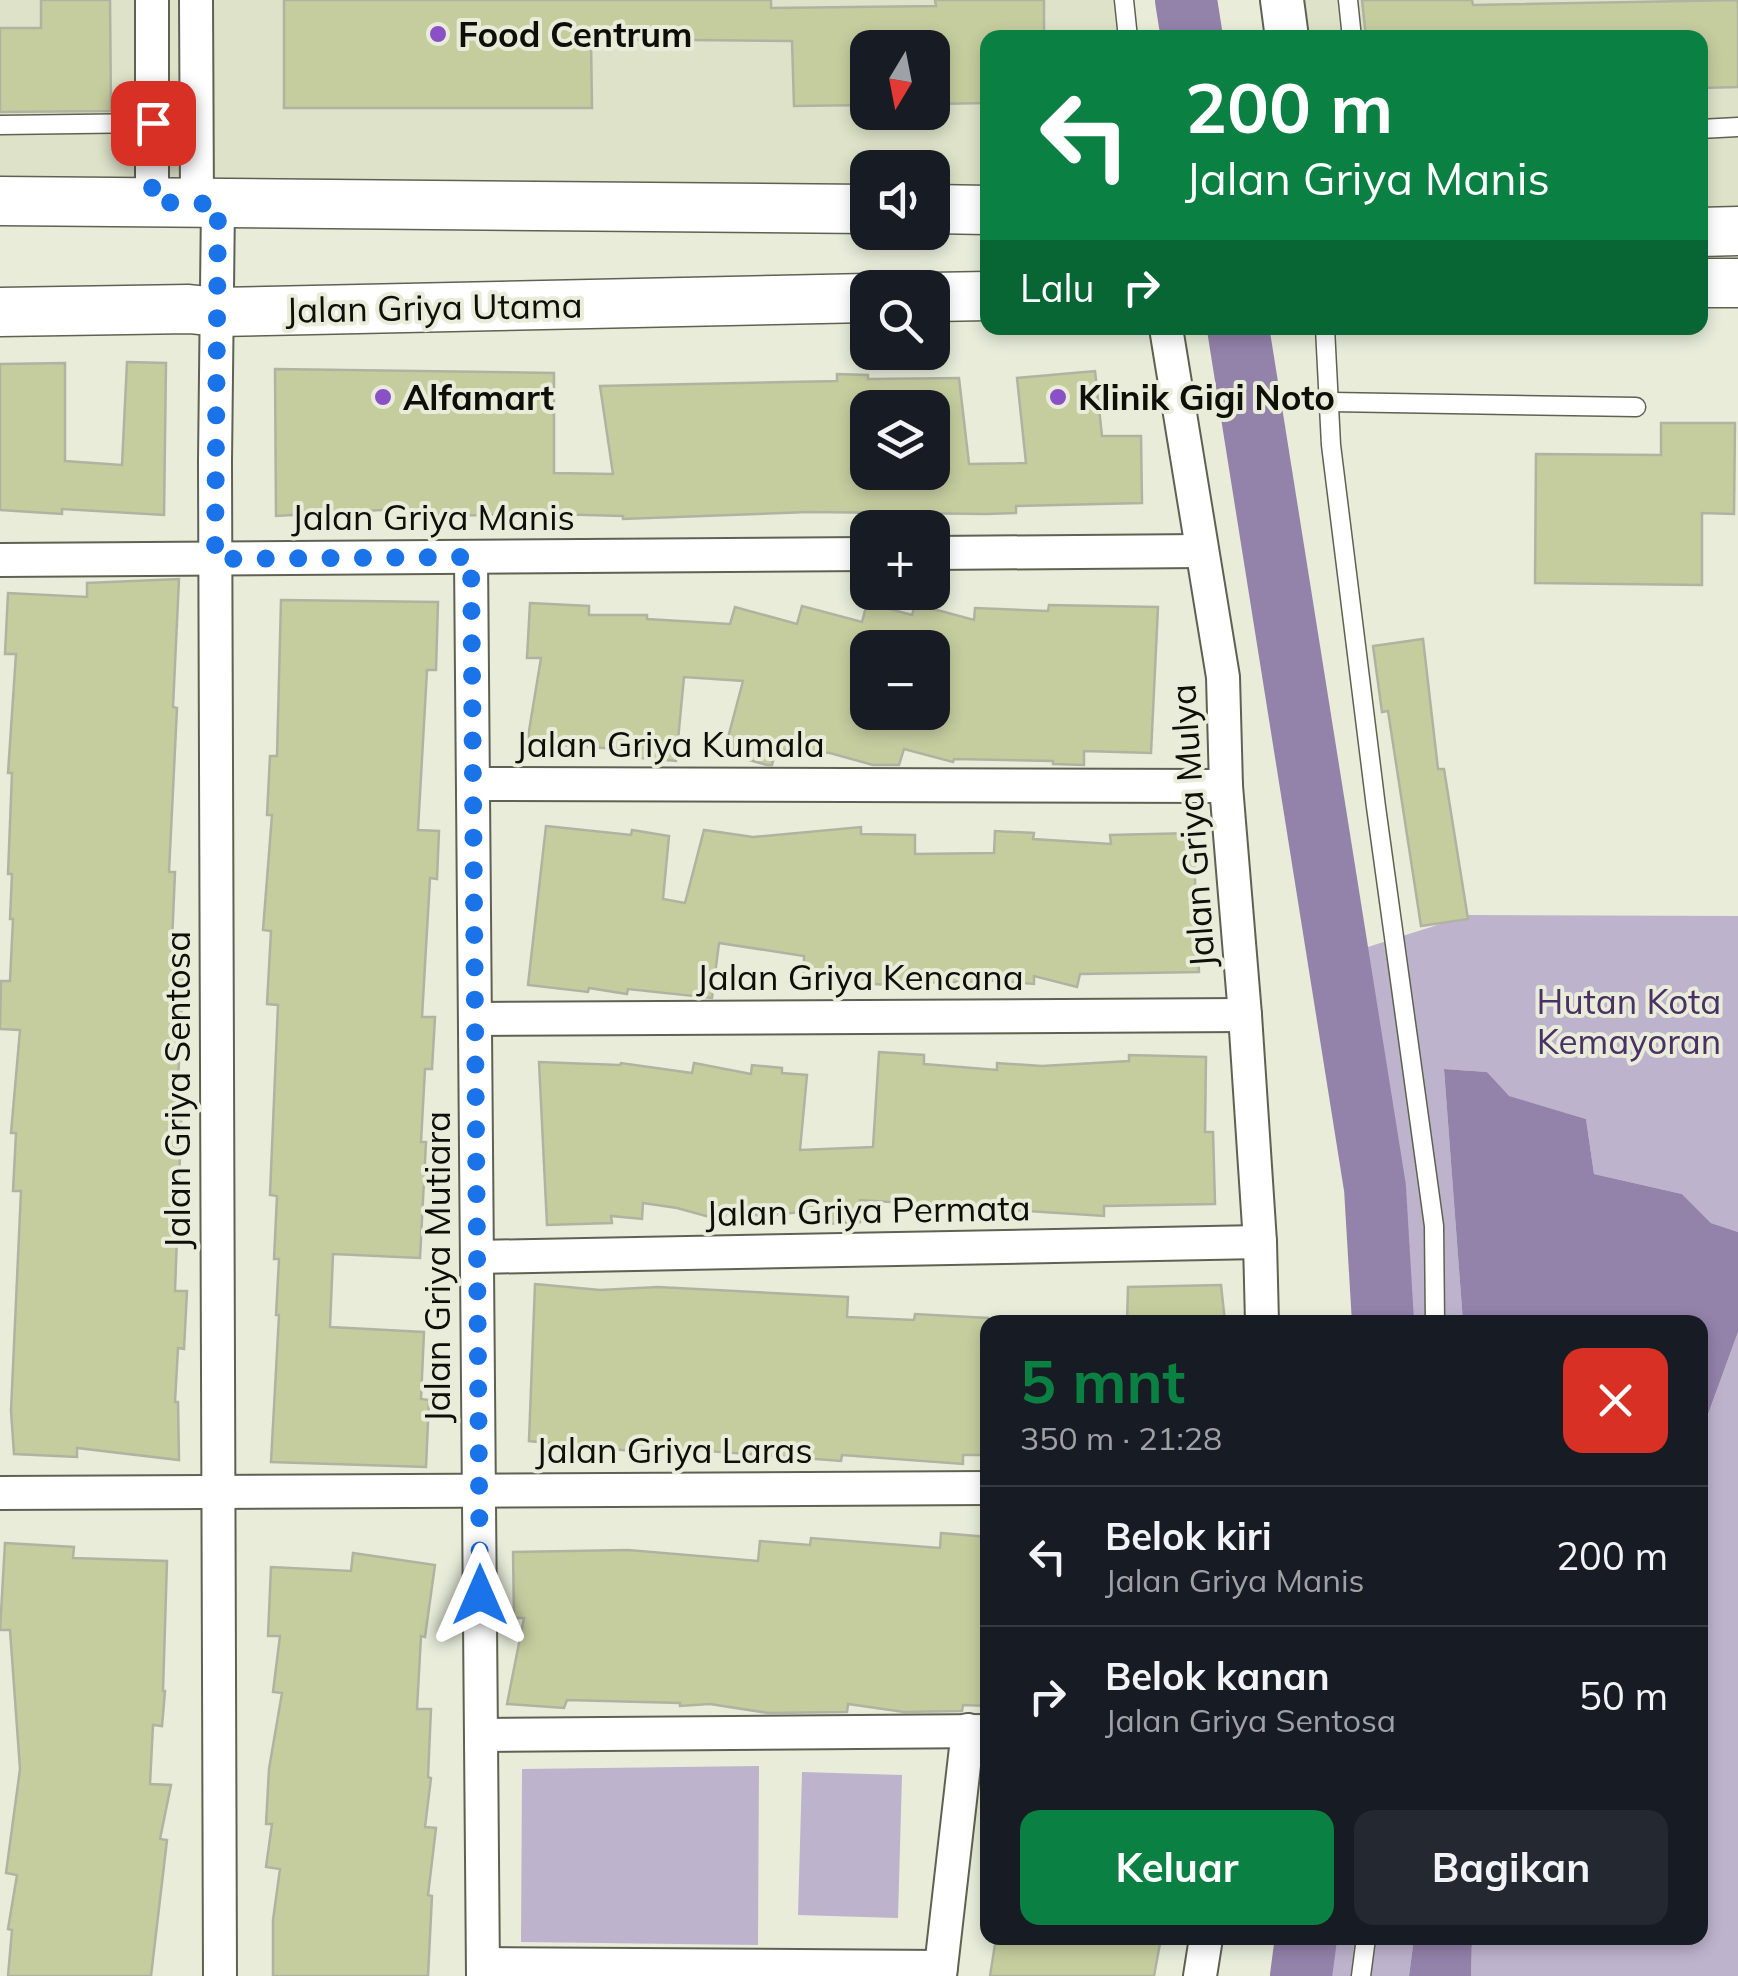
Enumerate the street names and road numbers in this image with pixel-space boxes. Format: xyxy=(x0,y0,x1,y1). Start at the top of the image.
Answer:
street label: Jalan Griya Utama xyxy=(285,282,583,332)
street label: Jalan Griya Manis xyxy=(291,495,575,539)
street label: Jalan Griya Mulya xyxy=(1160,683,1224,969)
street label: Jalan Griya Kumala xyxy=(515,722,825,766)
street label: Jalan Griya Sentosa xyxy=(155,931,199,1249)
street label: Jalan Griya Kencana xyxy=(696,955,1024,999)
street label: Jalan Griya Mutiara xyxy=(415,1111,459,1423)
street label: Jalan Griya Permata xyxy=(705,1185,1031,1235)
street label: Jalan Griya Laras xyxy=(535,1428,813,1472)

